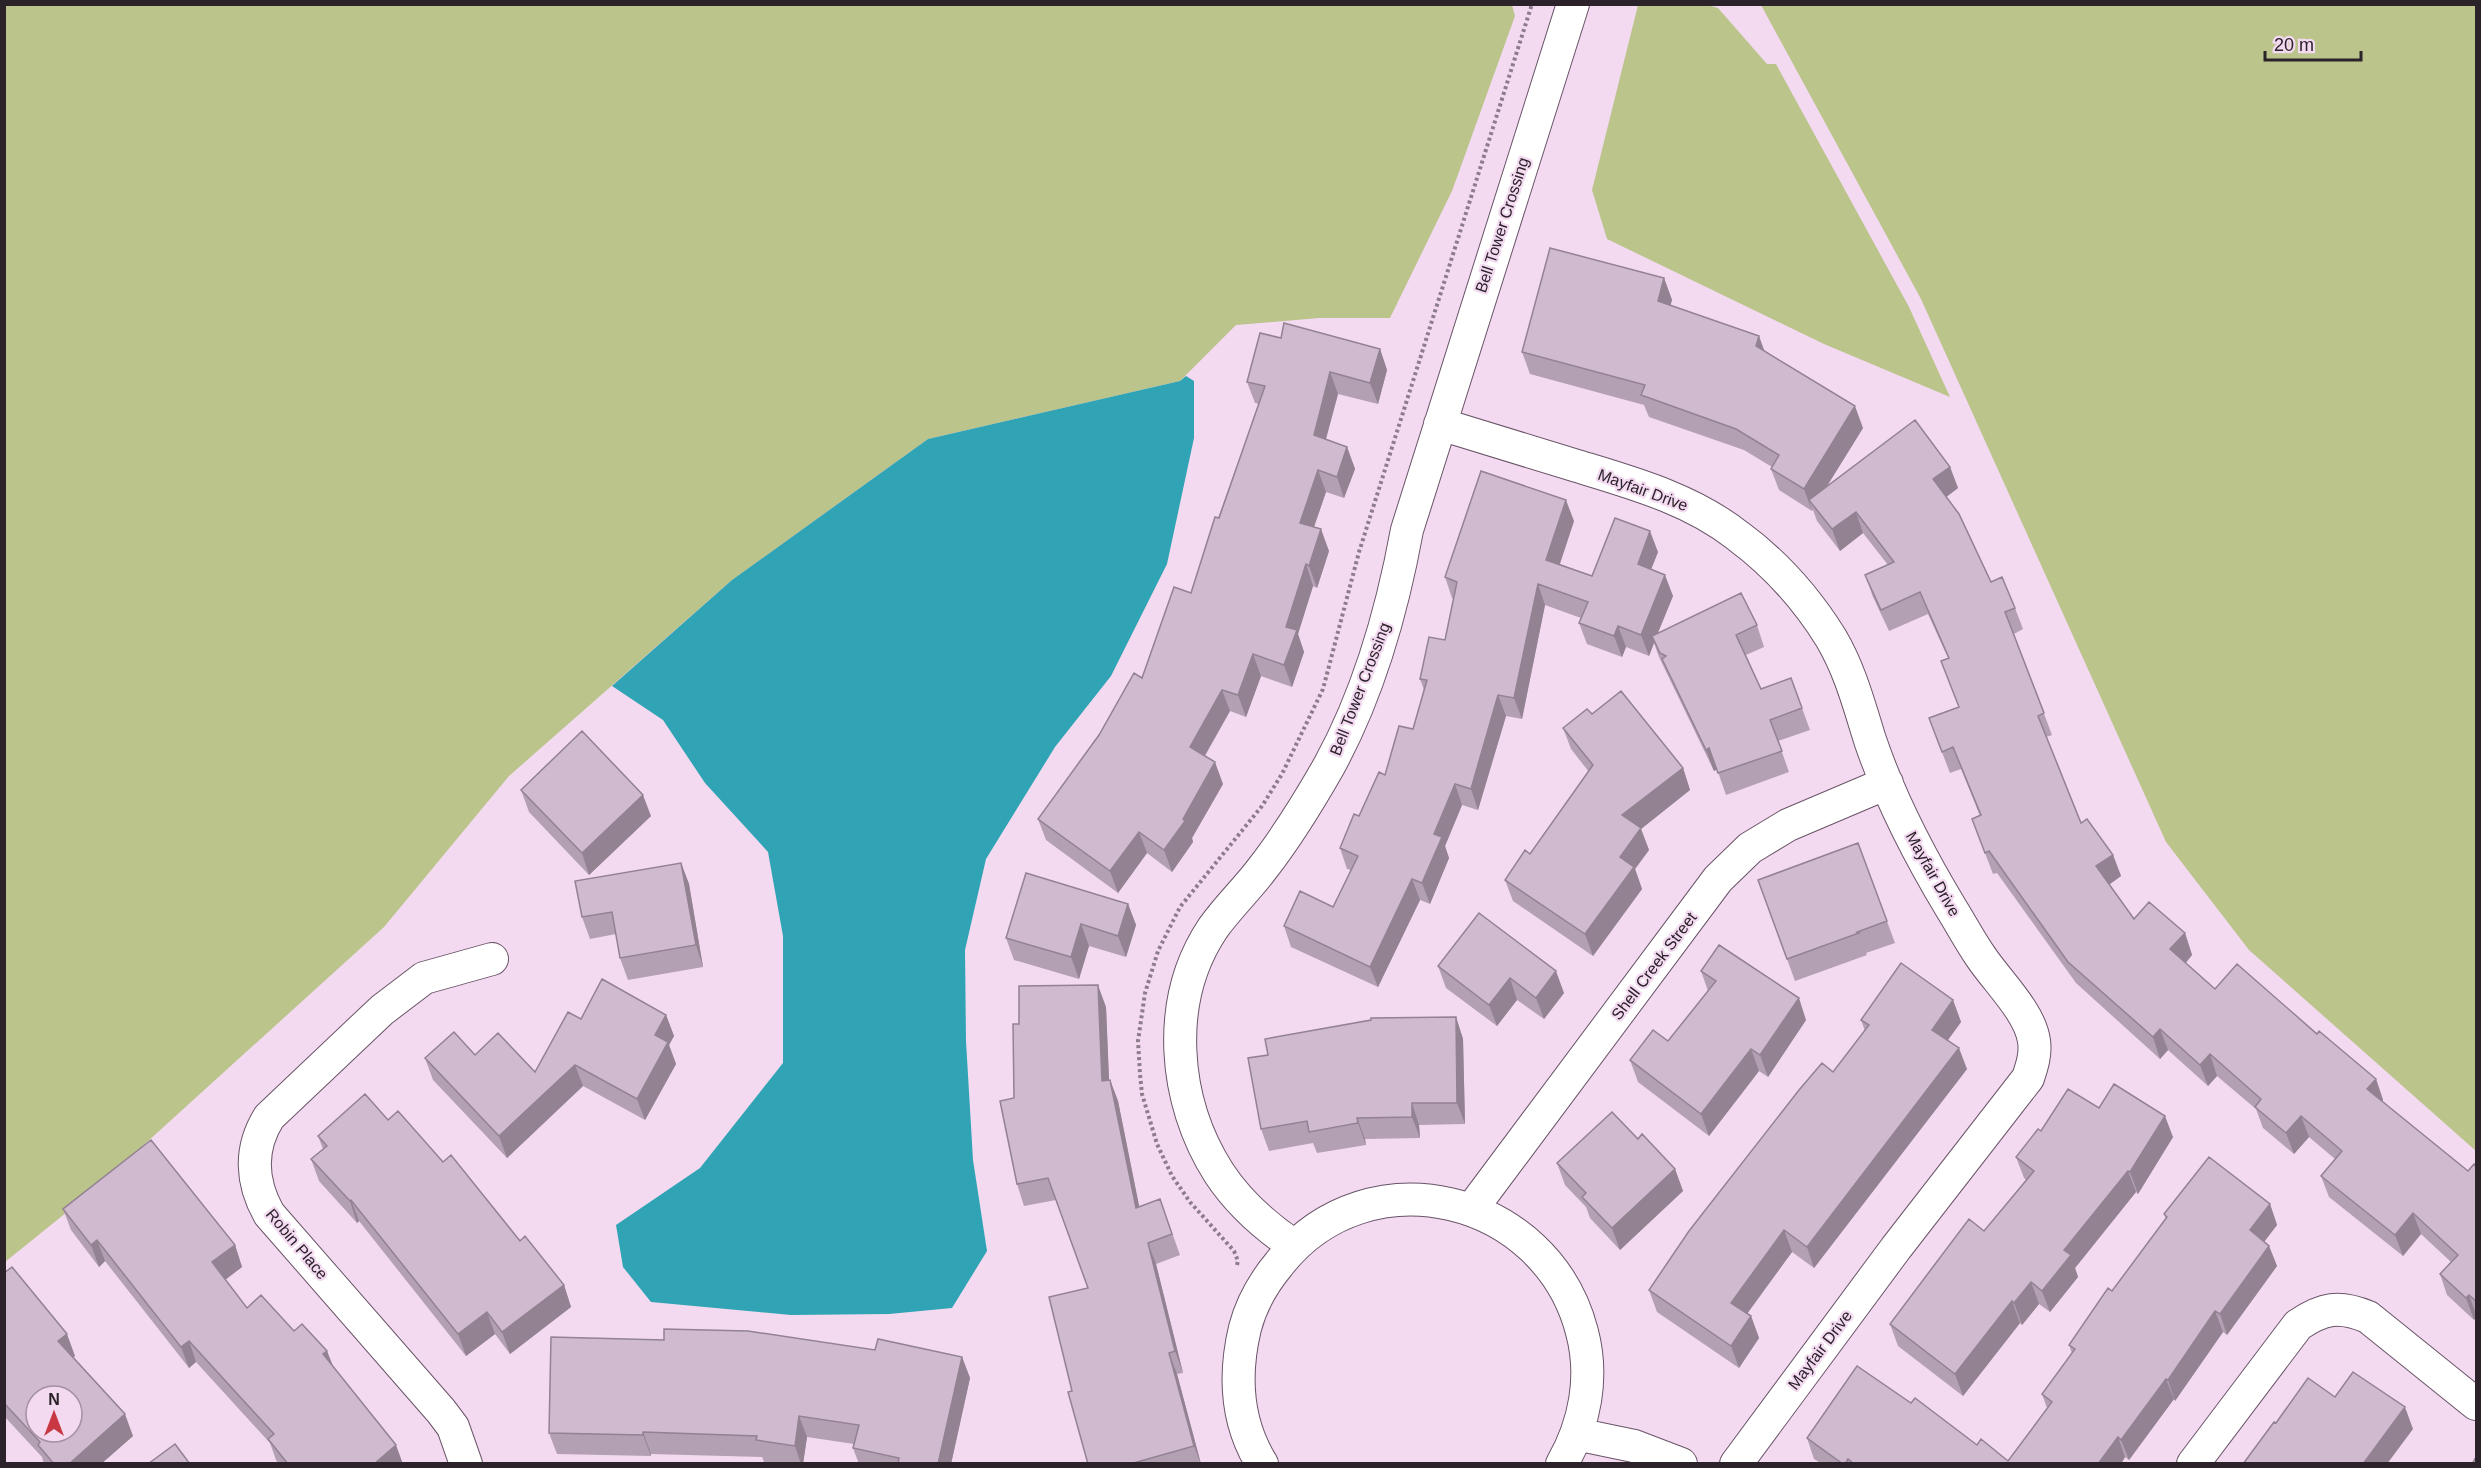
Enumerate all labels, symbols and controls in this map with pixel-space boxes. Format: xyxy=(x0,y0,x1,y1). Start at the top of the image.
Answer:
scale bar xyxy=(2265,24,2361,62)
text: 20 m xyxy=(2274,35,2314,55)
street label: Bell Tower Crossing xyxy=(1472,155,1532,295)
street label: Mayfair Drive xyxy=(1596,466,1690,514)
street label: Bell Tower Crossing xyxy=(1327,620,1393,758)
street label: Mayfair Drive xyxy=(1903,829,1963,919)
street label: Shell Creek Street xyxy=(1608,909,1700,1023)
street label: Robin Place xyxy=(263,1205,331,1283)
street label: Mayfair Drive xyxy=(1785,1307,1855,1393)
north arrow xyxy=(24,1384,84,1444)
text: N xyxy=(48,1391,60,1408)

